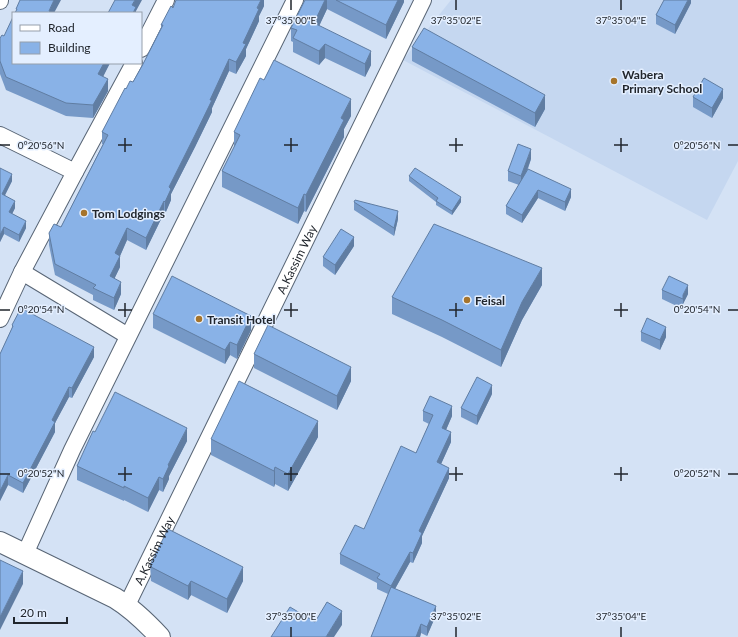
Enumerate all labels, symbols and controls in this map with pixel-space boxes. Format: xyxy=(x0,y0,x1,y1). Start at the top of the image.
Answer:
legend xyxy=(12,12,142,64)
text: 37°35'00"E xyxy=(266,14,316,26)
text: 37°35'02"E xyxy=(431,14,481,26)
text: 37°35'04"E xyxy=(596,14,646,26)
text: Road xyxy=(48,20,75,35)
text: Building xyxy=(48,40,91,55)
place label: Wabera Primary School xyxy=(622,67,702,96)
marker: Wabera Primary School xyxy=(609,76,619,86)
text: 0°20'56"N xyxy=(18,139,64,151)
text: 0°20'56"N xyxy=(674,139,720,151)
place label: Tom Lodgings xyxy=(92,206,165,221)
marker: Tom Lodgings xyxy=(79,208,89,218)
street label: A.Kassim Way xyxy=(273,222,320,296)
place label: Feisal xyxy=(475,293,505,308)
marker: Feisal xyxy=(462,295,472,305)
text: 0°20'54"N xyxy=(18,303,64,315)
text: 0°20'54"N xyxy=(674,303,720,315)
place label: Transit Hotel xyxy=(207,312,276,327)
marker: Transit Hotel xyxy=(194,314,204,324)
text: 0°20'52"N xyxy=(18,467,64,479)
text: 0°20'52"N xyxy=(674,467,720,479)
street label: A.Kassim Way xyxy=(131,513,177,587)
scale bar xyxy=(14,599,67,625)
text: 20 m xyxy=(20,605,47,620)
text: 37°35'00"E xyxy=(266,610,316,622)
text: 37°35'02"E xyxy=(431,610,481,622)
text: 37°35'04"E xyxy=(596,610,646,622)

